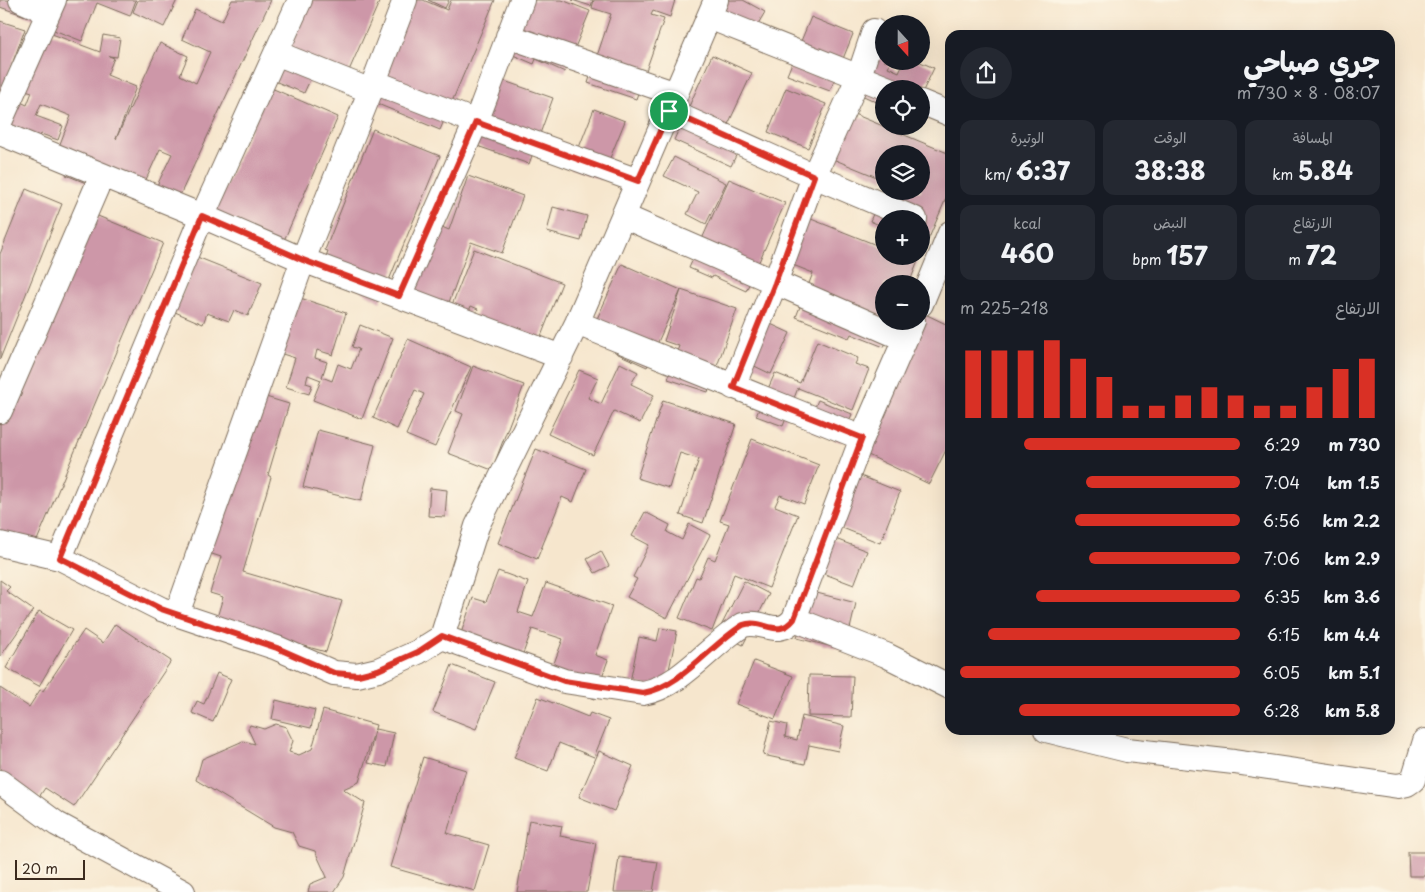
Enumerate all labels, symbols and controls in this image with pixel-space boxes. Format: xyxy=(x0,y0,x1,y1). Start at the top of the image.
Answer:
north arrow xyxy=(875,15,930,70)
map controls xyxy=(875,15,930,330)
text: جري صباحي xyxy=(1243,39,1380,82)
button: share xyxy=(960,47,1012,99)
button: locate xyxy=(875,80,930,135)
text: 08:07 · 8 × 730 m xyxy=(1237,80,1380,104)
pin xyxy=(648,90,690,132)
icon: arrive xyxy=(655,97,683,125)
text: الوتيرة xyxy=(1010,127,1044,148)
text: الوقت xyxy=(1154,127,1186,148)
text: المسافة xyxy=(1293,127,1333,148)
button: layers xyxy=(875,145,930,200)
text: 6:37 xyxy=(1016,151,1070,189)
text: 38:38 xyxy=(1134,151,1206,189)
text: 5.84 xyxy=(1298,151,1353,189)
text: /km xyxy=(985,164,1016,185)
text: km xyxy=(1272,164,1298,185)
button: + xyxy=(875,210,930,265)
text: النبض xyxy=(1153,212,1187,233)
text: الارتفاع xyxy=(1293,212,1332,233)
text: kcal xyxy=(1013,213,1041,234)
text: 460 xyxy=(1001,234,1054,272)
text: 157 xyxy=(1166,236,1208,274)
text: 72 xyxy=(1306,236,1337,274)
text: bpm xyxy=(1132,249,1166,270)
text: m xyxy=(1288,249,1306,270)
button: − xyxy=(875,275,930,330)
text: 218–225 m xyxy=(960,295,1049,319)
text: الارتفاع xyxy=(1335,295,1380,319)
text: 6:29 xyxy=(1264,432,1300,456)
text: 730 m xyxy=(1328,432,1380,456)
text: 7:04 xyxy=(1264,470,1300,494)
text: 1.5 km xyxy=(1327,470,1380,494)
text: 6:56 xyxy=(1263,508,1300,532)
text: 2.2 km xyxy=(1323,508,1380,532)
text: 7:06 xyxy=(1264,546,1300,570)
text: 2.9 km xyxy=(1324,546,1380,570)
text: 6:35 xyxy=(1264,584,1300,608)
text: 3.6 km xyxy=(1324,584,1380,608)
text: 6:15 xyxy=(1267,622,1300,646)
text: 4.4 km xyxy=(1324,622,1380,646)
text: 6:05 xyxy=(1262,660,1300,684)
text: 5.1 km xyxy=(1328,660,1380,684)
text: 6:28 xyxy=(1263,698,1300,722)
text: 5.8 km xyxy=(1325,698,1380,722)
scale bar xyxy=(15,857,85,880)
text: 20 m xyxy=(22,858,58,879)

